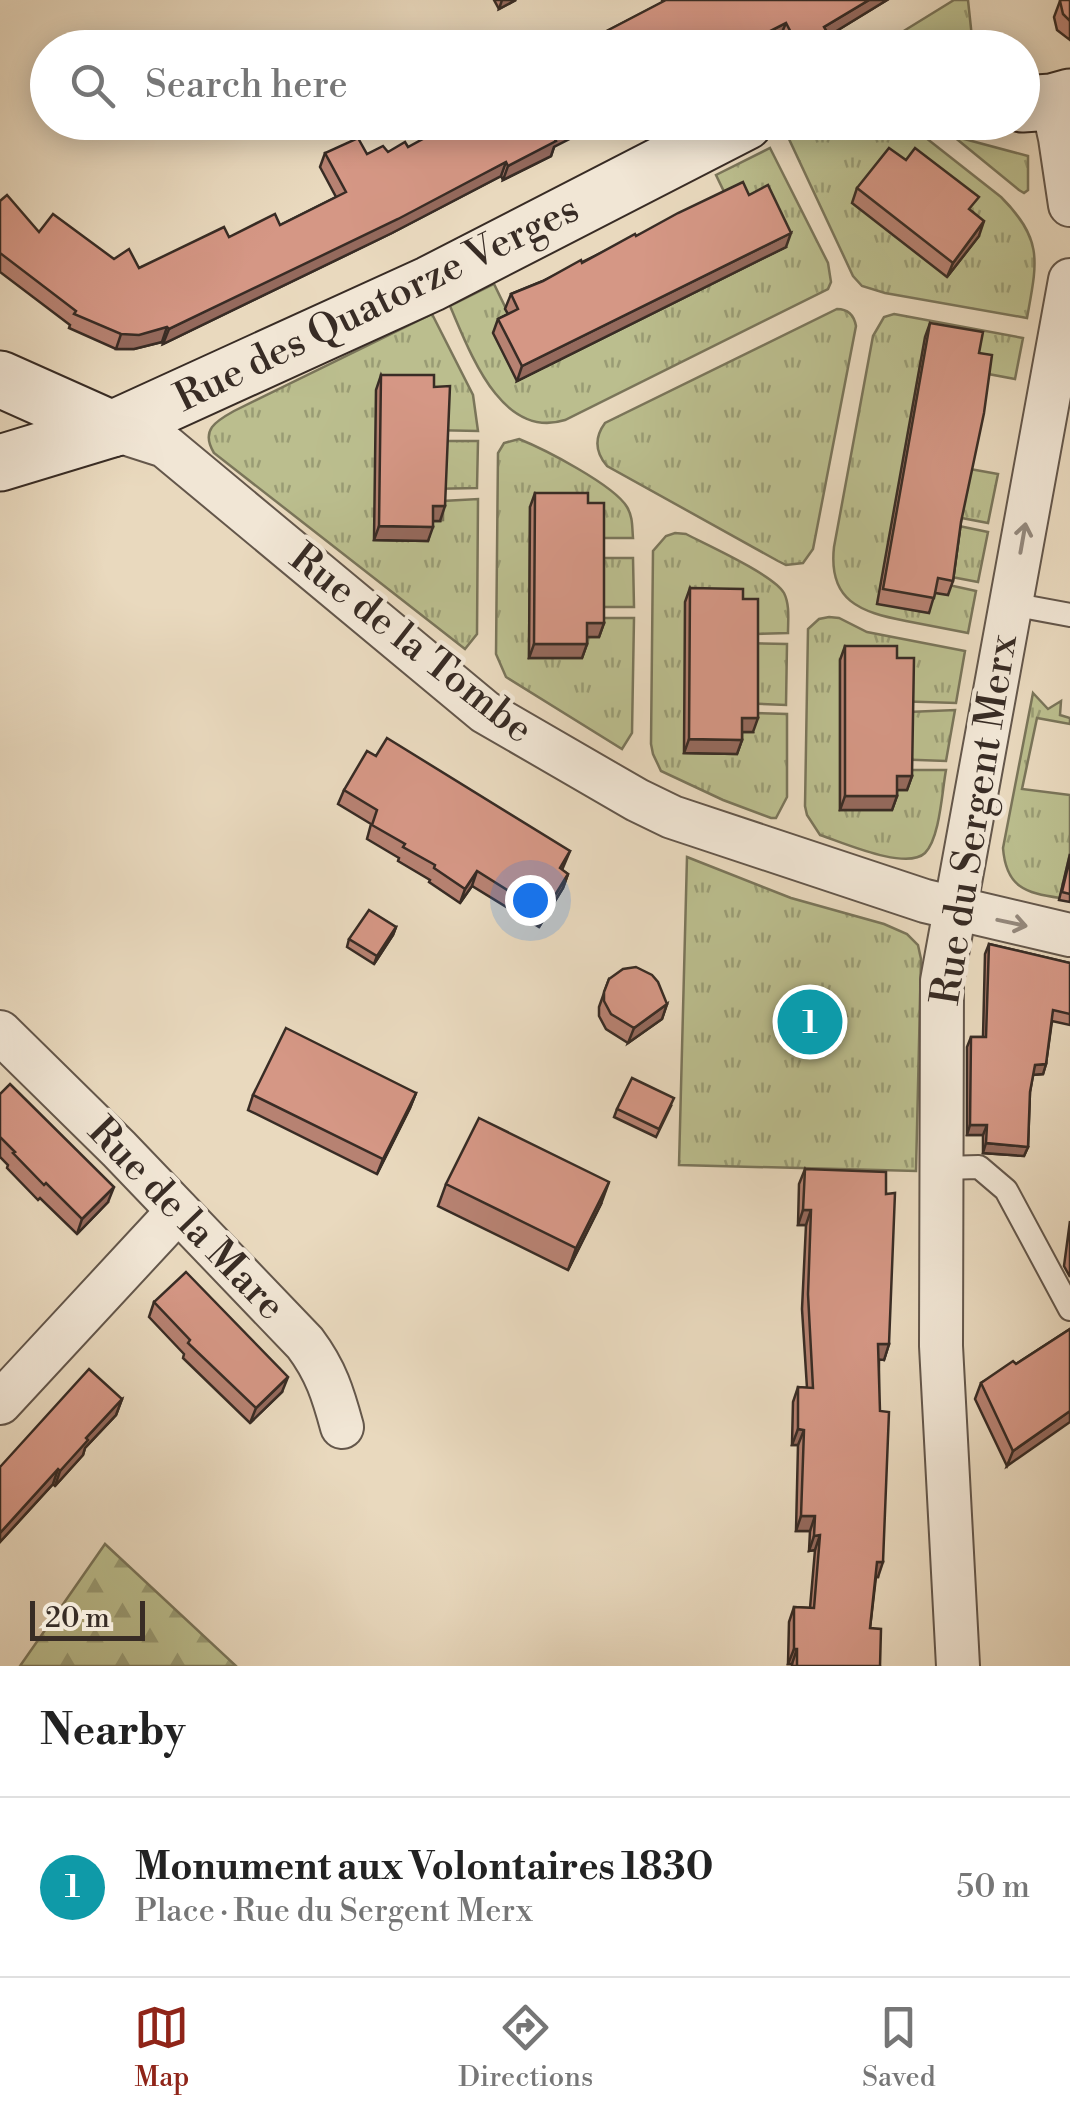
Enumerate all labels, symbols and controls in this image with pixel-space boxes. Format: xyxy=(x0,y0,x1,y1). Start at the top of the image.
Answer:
search box xyxy=(30,30,1040,140)
icon: search xyxy=(65,58,120,113)
text: Search here xyxy=(145,62,348,109)
street label: Rue des Quatorze Verges xyxy=(167,184,588,425)
one-way arrow xyxy=(1014,523,1033,555)
street label: Rue de la Tombe xyxy=(279,533,543,755)
street label: Rue du Sergent Merx xyxy=(921,631,1030,1009)
your location xyxy=(505,875,556,926)
one-way arrow xyxy=(995,914,1027,933)
pin: 1 xyxy=(778,984,842,1060)
street label: Rue de la Mare xyxy=(77,1107,295,1331)
scale bar xyxy=(30,1596,145,1640)
text: 20 m xyxy=(45,1601,110,1636)
text: Nearby xyxy=(40,1705,185,1758)
text: Monument aux Volontaires 1830 xyxy=(135,1844,713,1891)
text: 1 xyxy=(65,1867,80,1907)
text: 50 m xyxy=(957,1867,1030,1907)
text: Place · Rue du Sergent Merx xyxy=(135,1891,533,1931)
tab: Map xyxy=(134,2000,189,2095)
tab: Directions xyxy=(458,2000,593,2095)
tab: Saved xyxy=(862,2000,936,2095)

